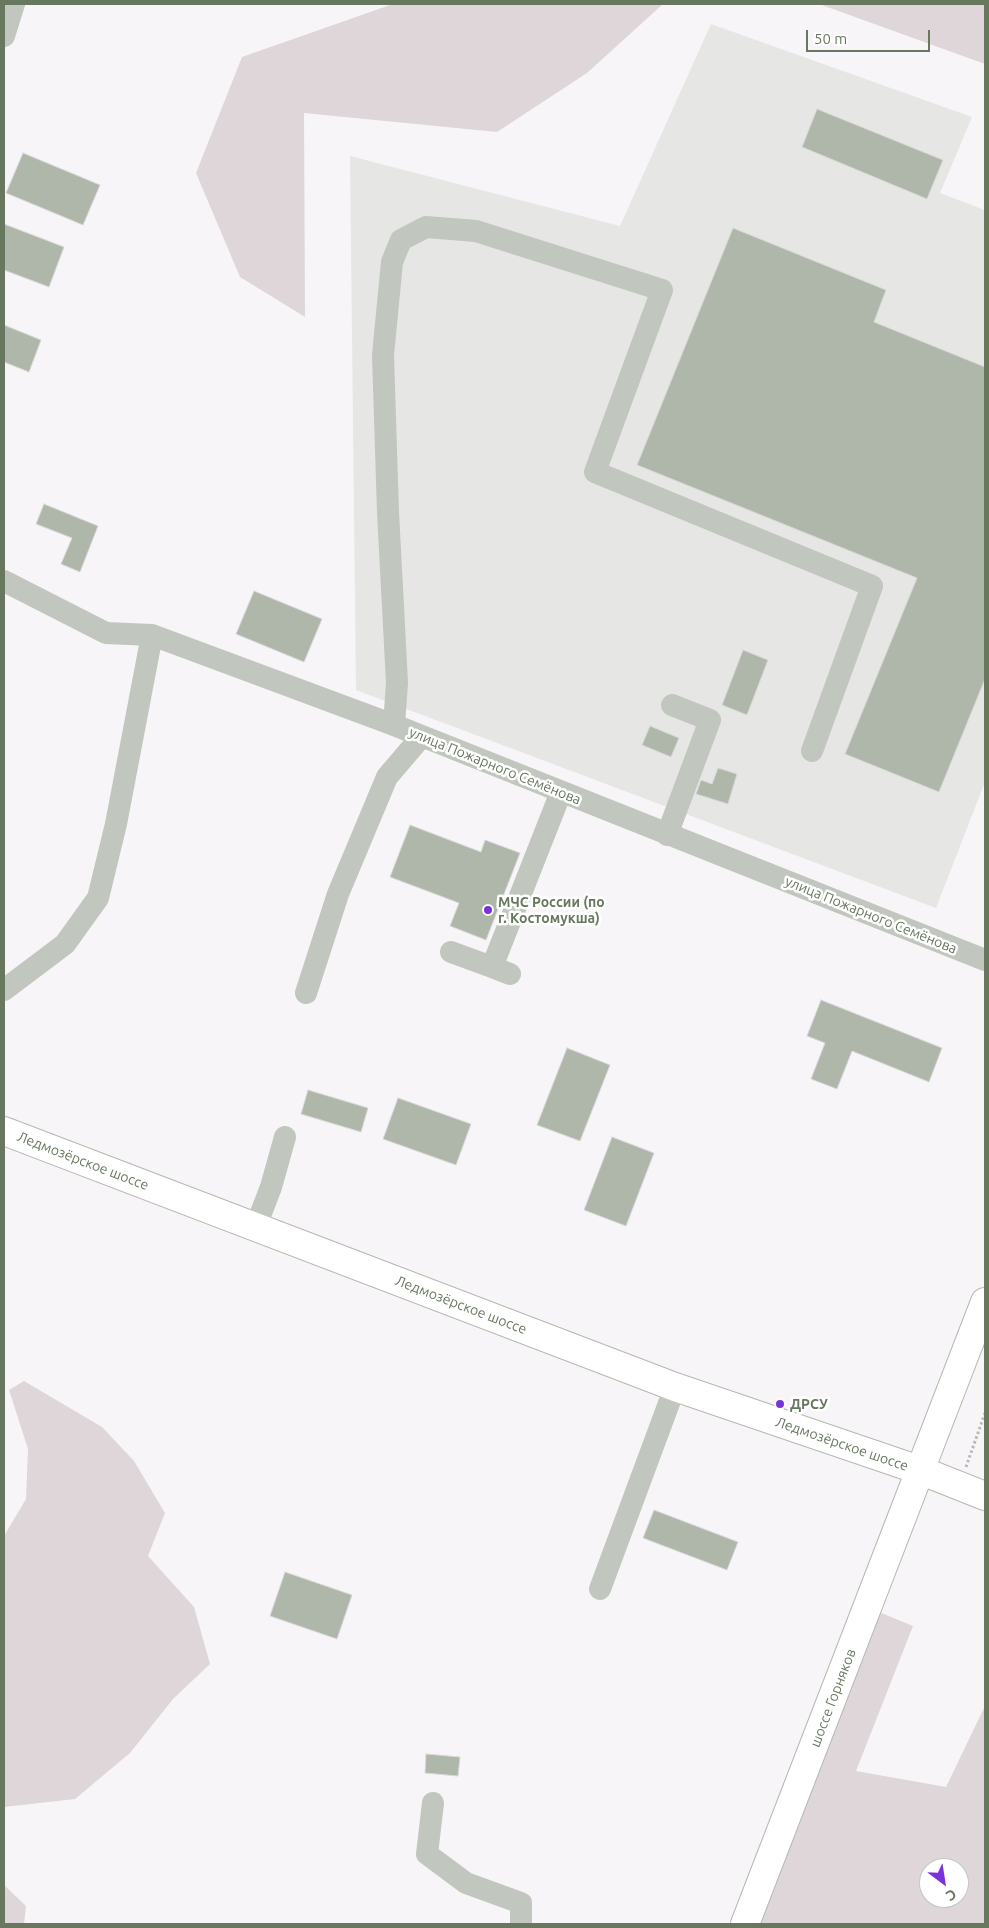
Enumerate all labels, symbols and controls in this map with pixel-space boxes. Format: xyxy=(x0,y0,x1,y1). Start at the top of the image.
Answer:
scale bar xyxy=(809,20,933,52)
text: 50 m xyxy=(814,30,847,47)
street label: улица Пожарного Семёнова xyxy=(407,724,583,808)
street label: улица Пожарного Семёнова xyxy=(783,873,959,957)
place label: МЧС России (по г. Костомукша) xyxy=(498,894,605,926)
marker: МЧС России (по г. Костомукша) xyxy=(482,904,494,916)
street label: Ледмозёрское шоссе xyxy=(15,1128,151,1194)
street label: Ледмозёрское шоссе xyxy=(393,1272,529,1338)
place label: ДРСУ xyxy=(790,1396,828,1412)
marker: ДРСУ xyxy=(774,1398,786,1410)
street label: Ледмозёрское шоссе xyxy=(773,1413,911,1475)
street label: шоссе Горняков xyxy=(807,1646,859,1750)
north arrow xyxy=(919,1858,969,1908)
text: С xyxy=(943,1886,959,1904)

